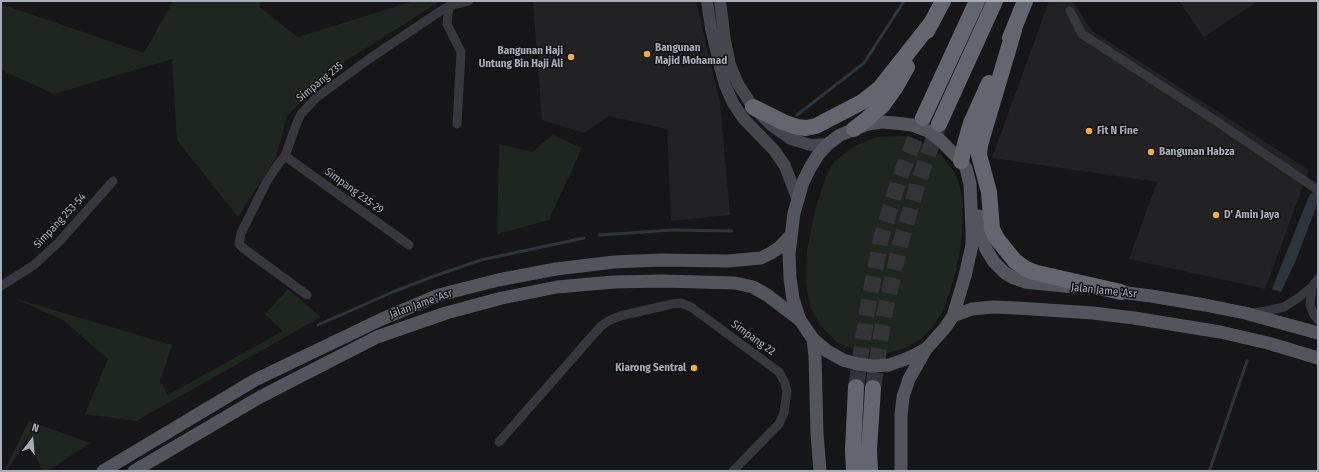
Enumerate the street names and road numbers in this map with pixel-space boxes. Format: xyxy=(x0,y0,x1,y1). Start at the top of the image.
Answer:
street label: Simpang 235 xyxy=(294,59,346,105)
street label: Simpang 235-29 xyxy=(322,165,386,217)
street label: Simpang 253-54 xyxy=(31,191,89,251)
street label: Jalan Jame 'Asr xyxy=(1070,281,1138,301)
street label: Jalan Jame 'Asr xyxy=(388,287,454,321)
street label: Simpang 22 xyxy=(728,318,778,358)

